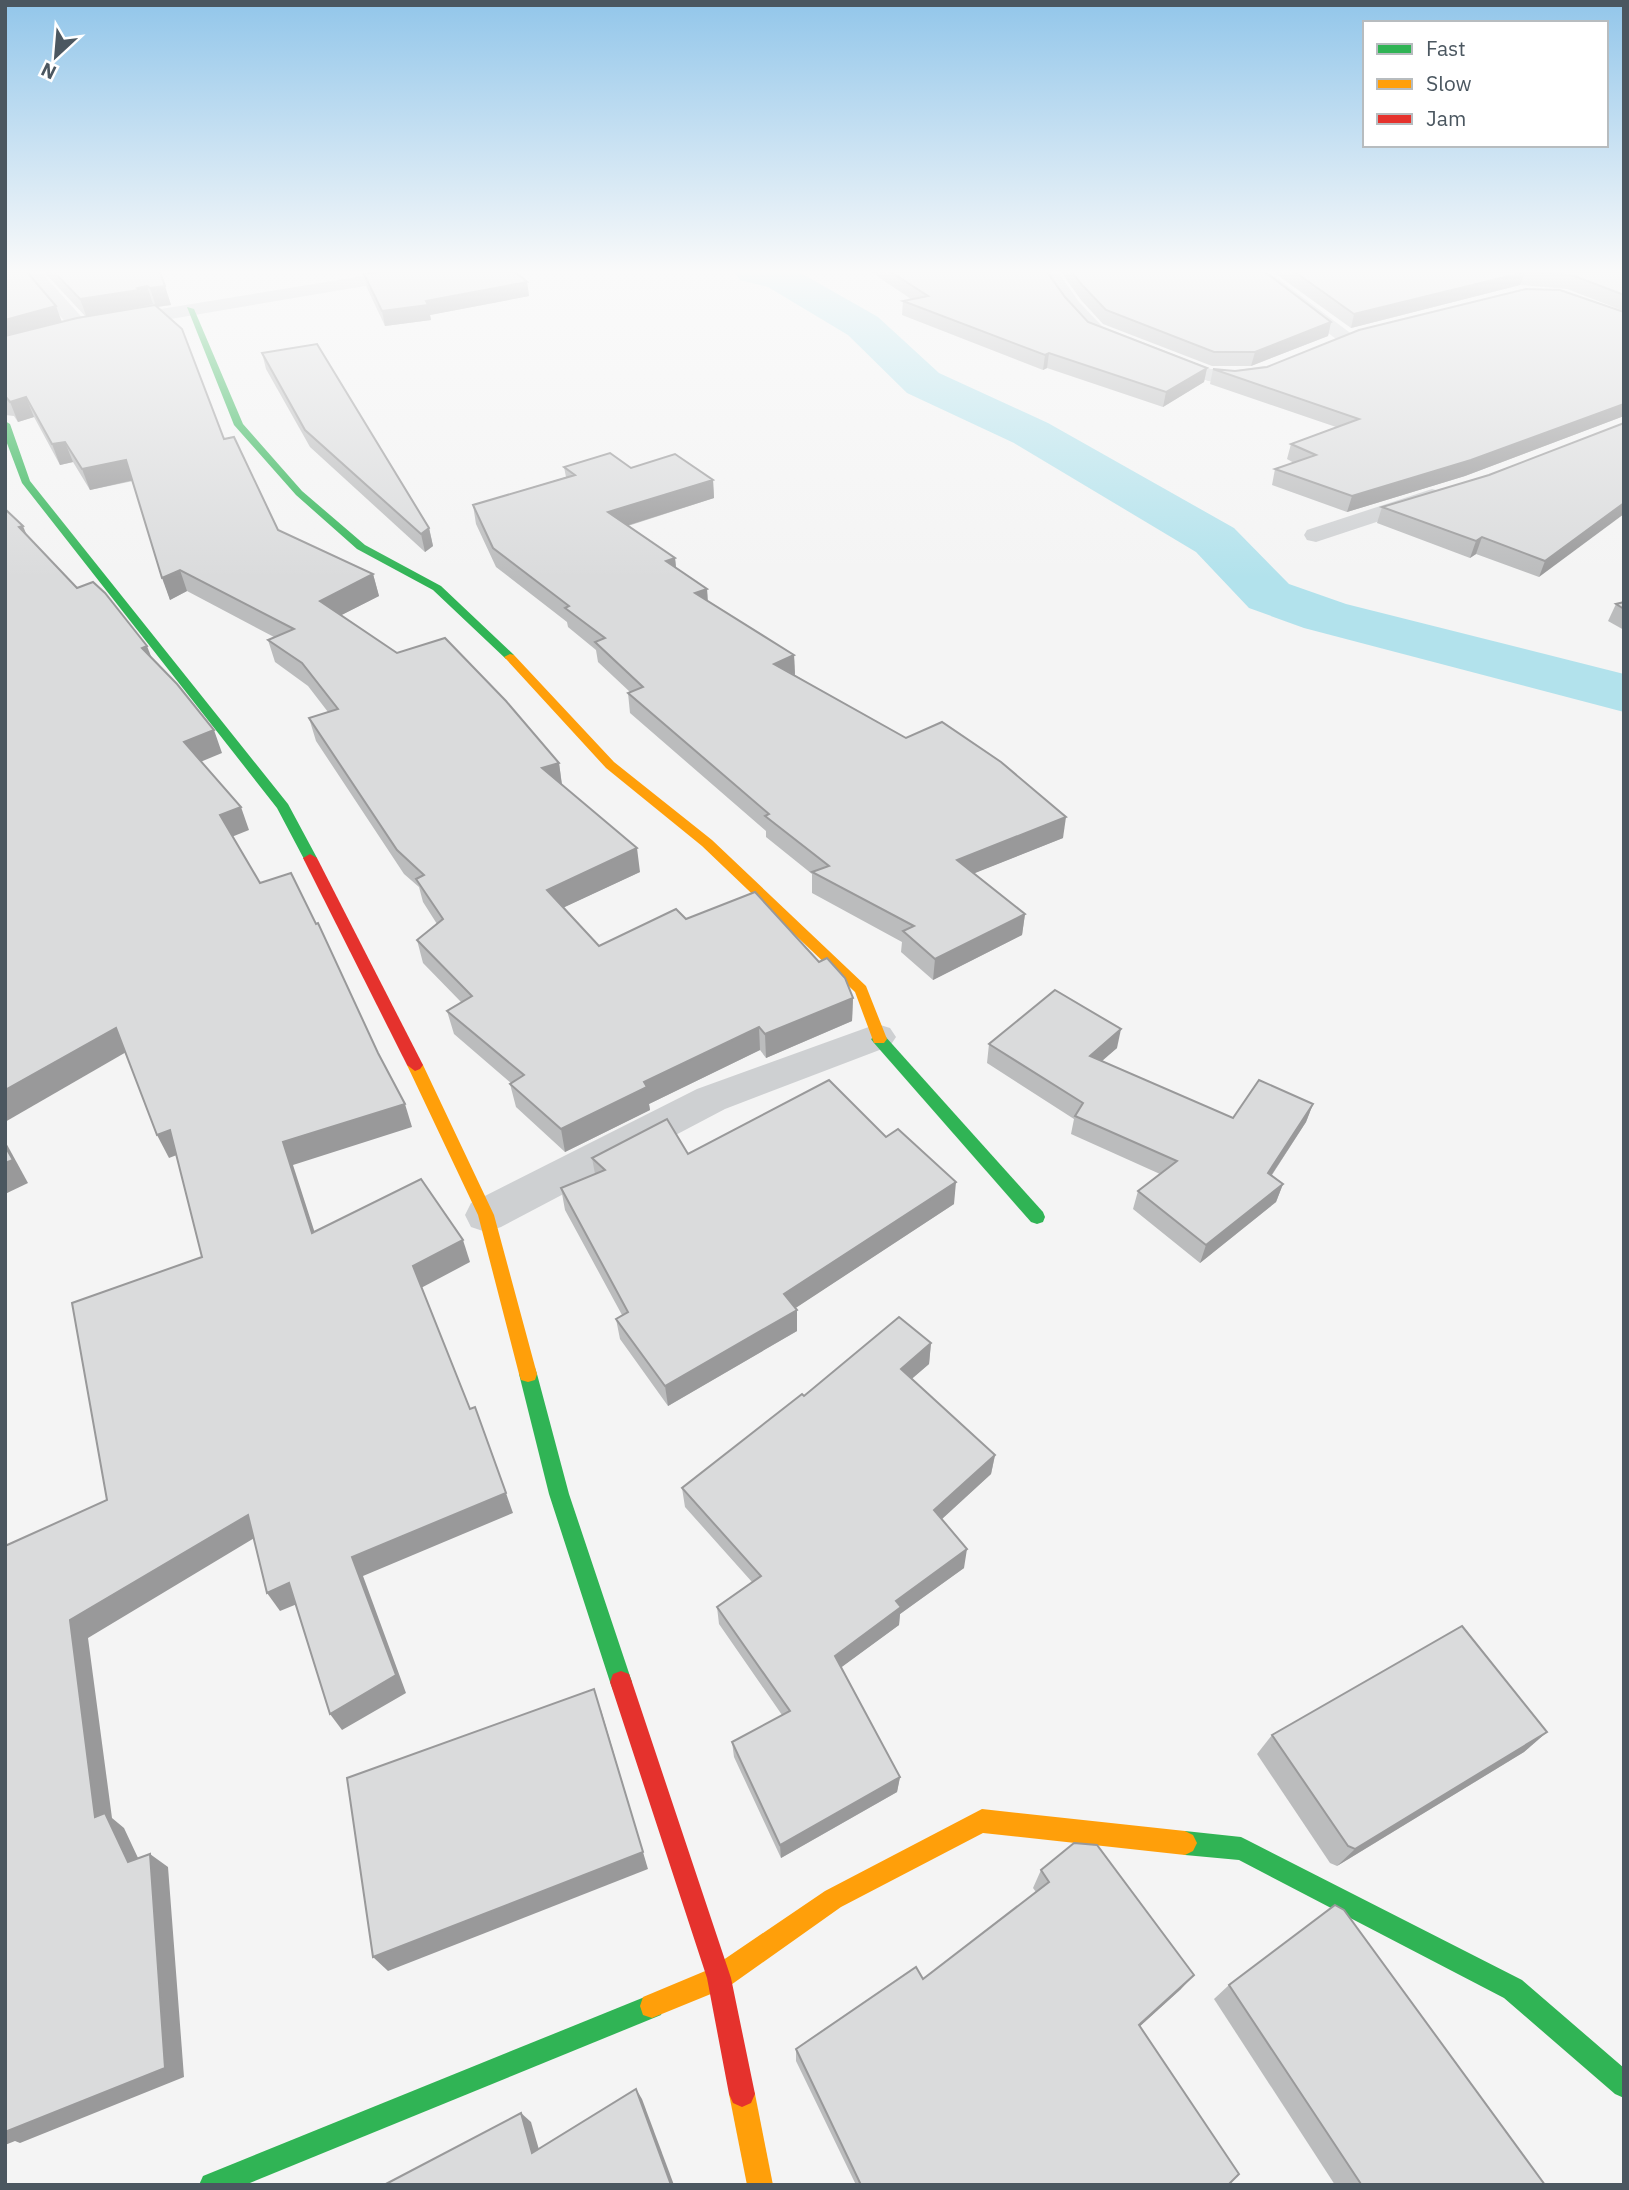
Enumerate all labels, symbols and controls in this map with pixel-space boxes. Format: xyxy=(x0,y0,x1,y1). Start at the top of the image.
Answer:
north arrow xyxy=(21,21,91,91)
legend xyxy=(1363,21,1608,147)
text: Fast xyxy=(1426,34,1466,62)
text: N xyxy=(37,57,60,85)
text: Slow xyxy=(1426,69,1472,97)
text: Jam xyxy=(1426,104,1466,132)

